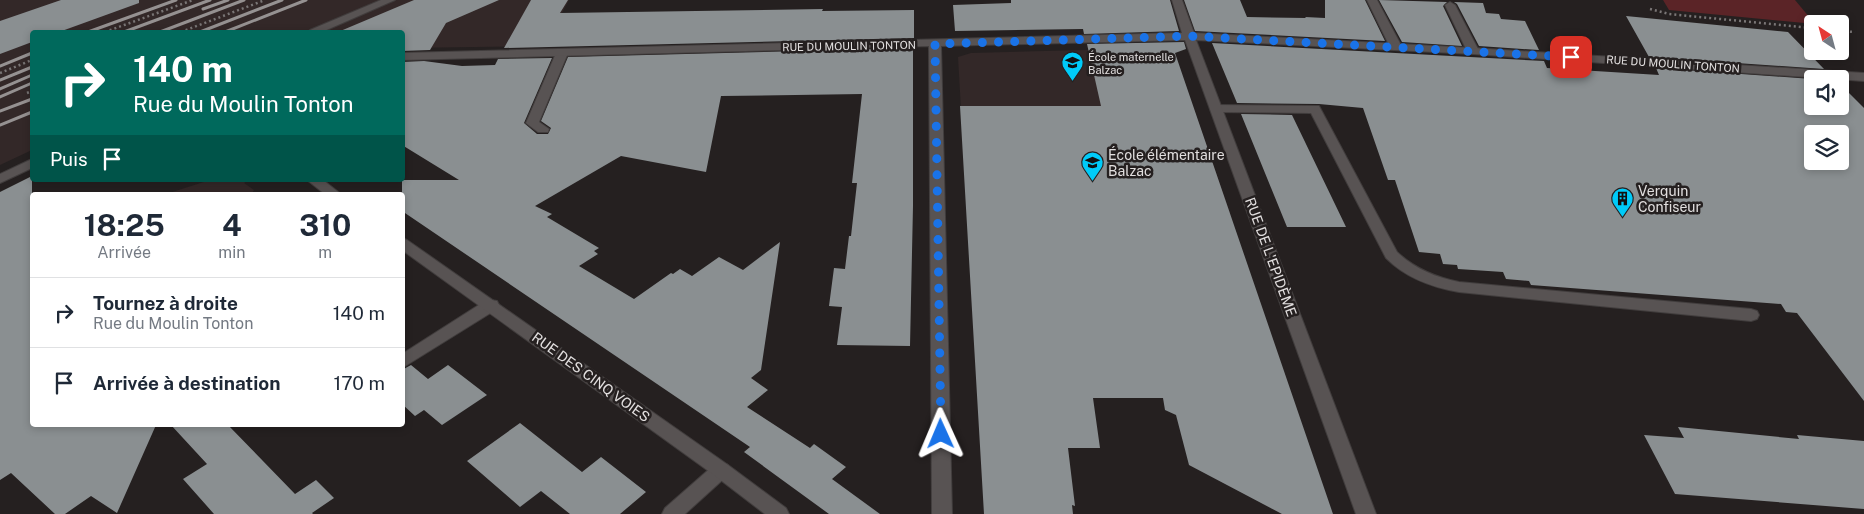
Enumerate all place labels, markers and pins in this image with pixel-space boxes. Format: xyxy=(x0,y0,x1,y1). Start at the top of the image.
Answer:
pin xyxy=(1550,36,1592,78)
place label: École maternelle Balzac xyxy=(1088,50,1174,76)
school or university icon: École maternelle Balzac xyxy=(1060,51,1084,82)
place label: École élémentaire Balzac xyxy=(1108,146,1225,179)
school or university icon: École élémentaire Balzac xyxy=(1080,151,1104,182)
place label: Verquin Confiseur xyxy=(1638,183,1701,215)
building icon: Verquin Confiseur xyxy=(1610,187,1634,218)

